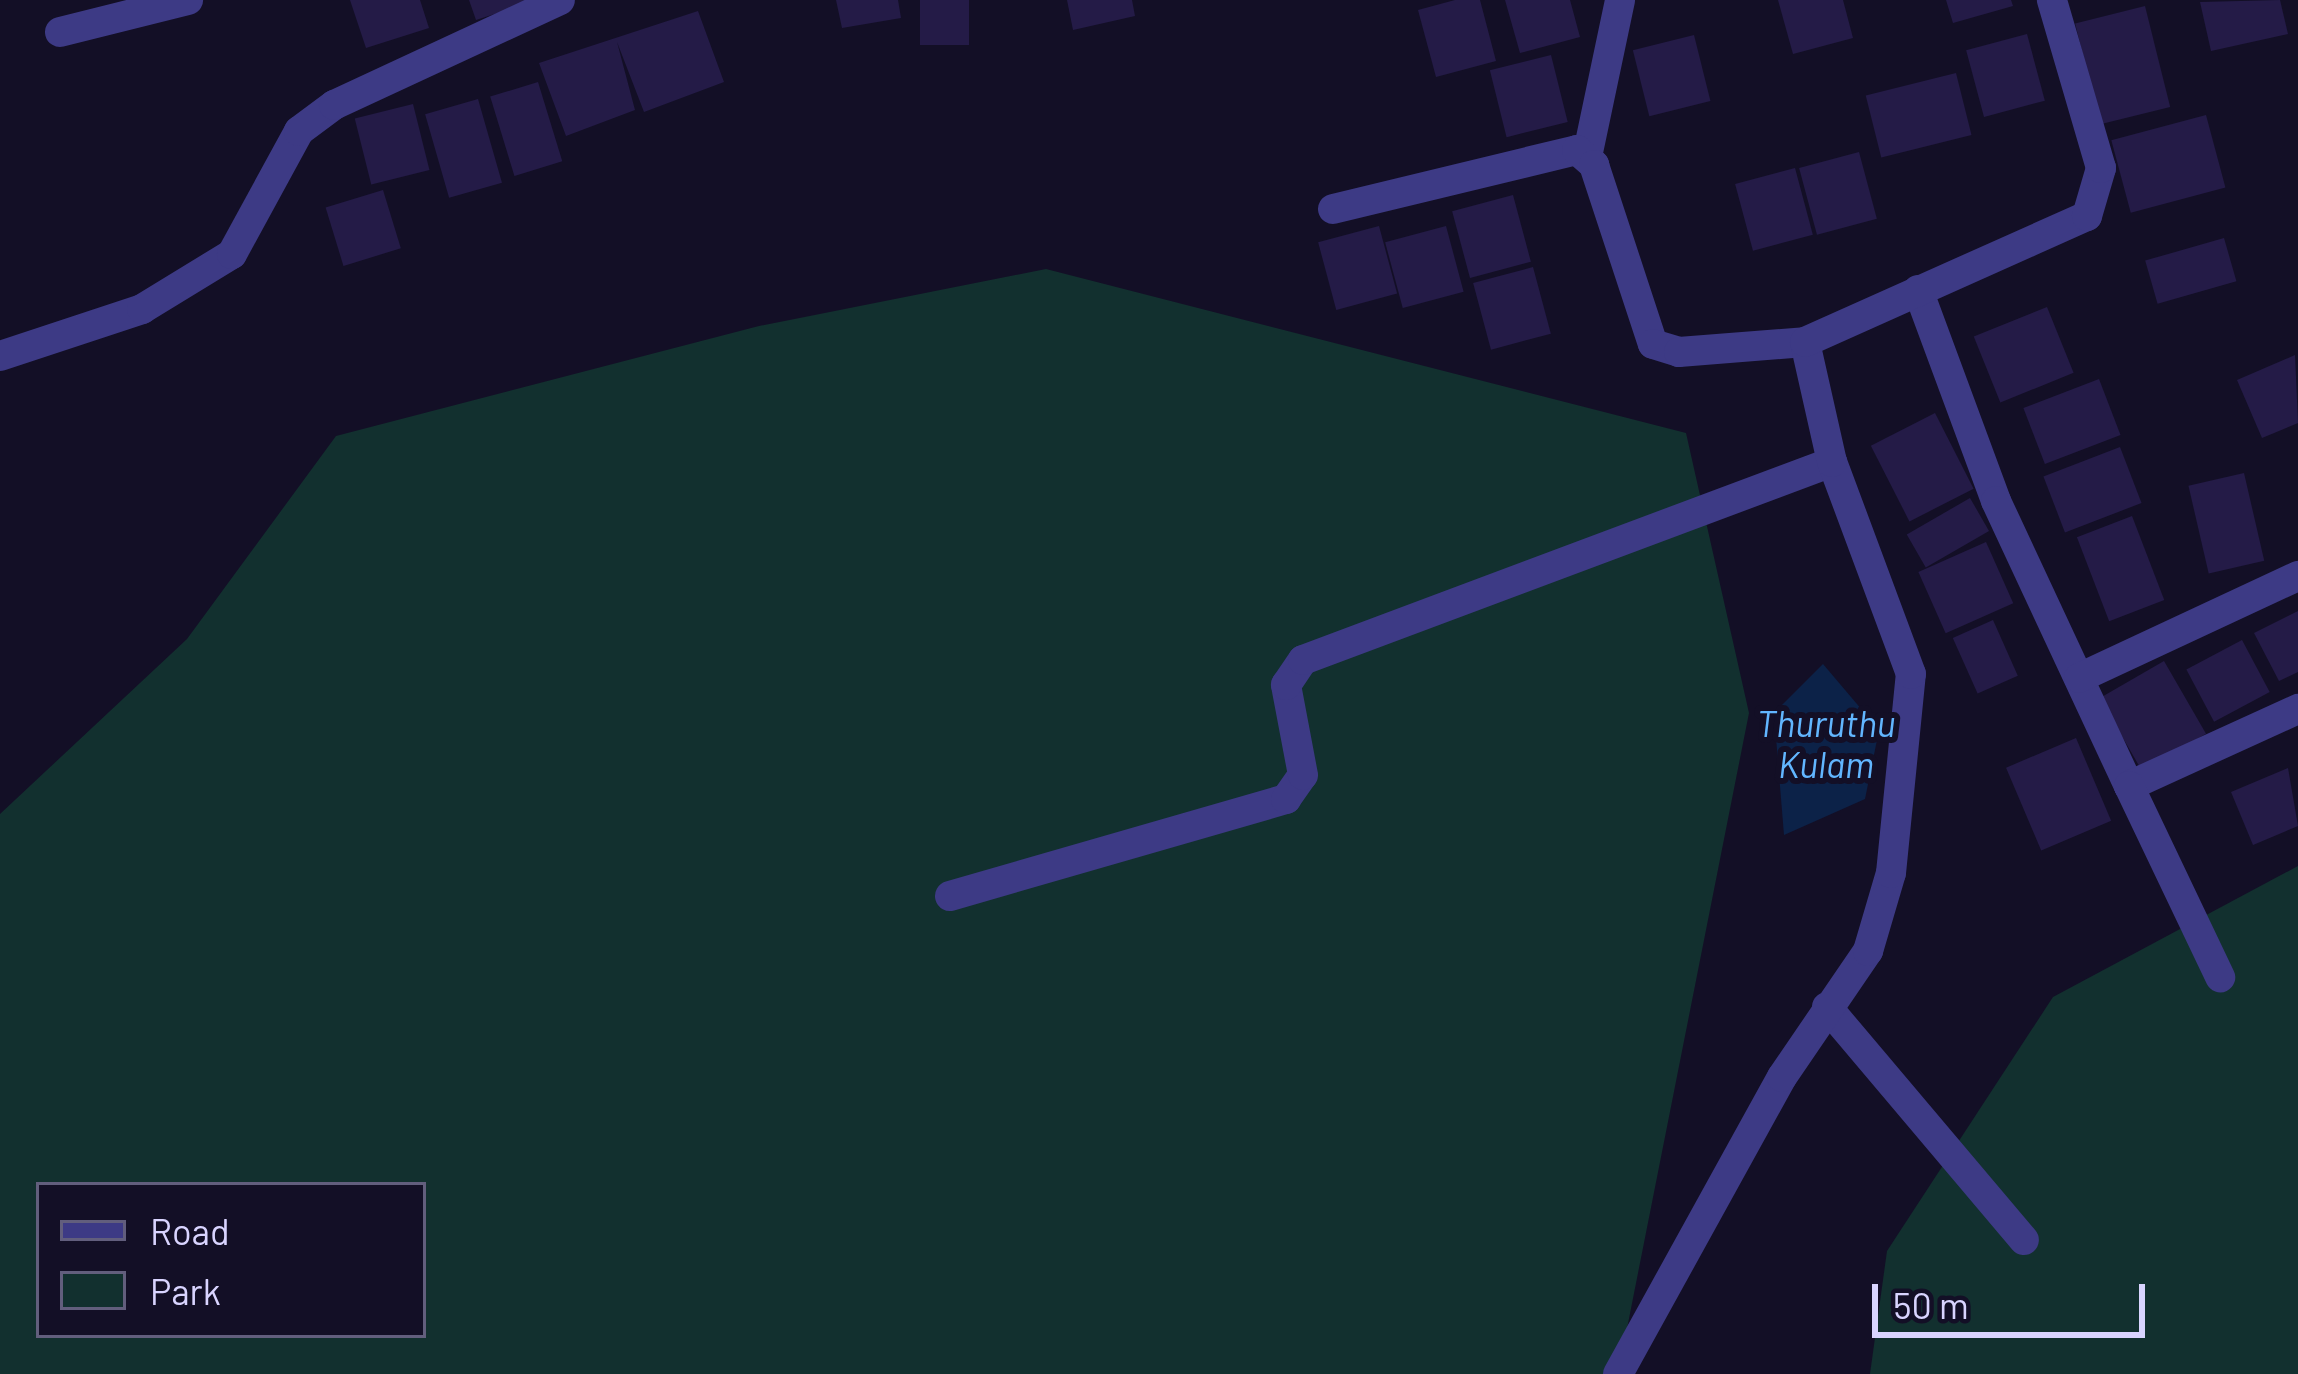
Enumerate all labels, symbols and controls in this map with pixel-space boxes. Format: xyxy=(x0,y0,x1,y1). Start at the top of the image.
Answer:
water label: Thuruthu Kulam xyxy=(1756,700,1896,785)
legend xyxy=(36,1182,426,1338)
text: Road xyxy=(150,1209,230,1252)
scale bar xyxy=(1878,1260,2151,1334)
text: Park xyxy=(150,1269,221,1312)
text: 50 m xyxy=(1893,1283,1969,1326)

